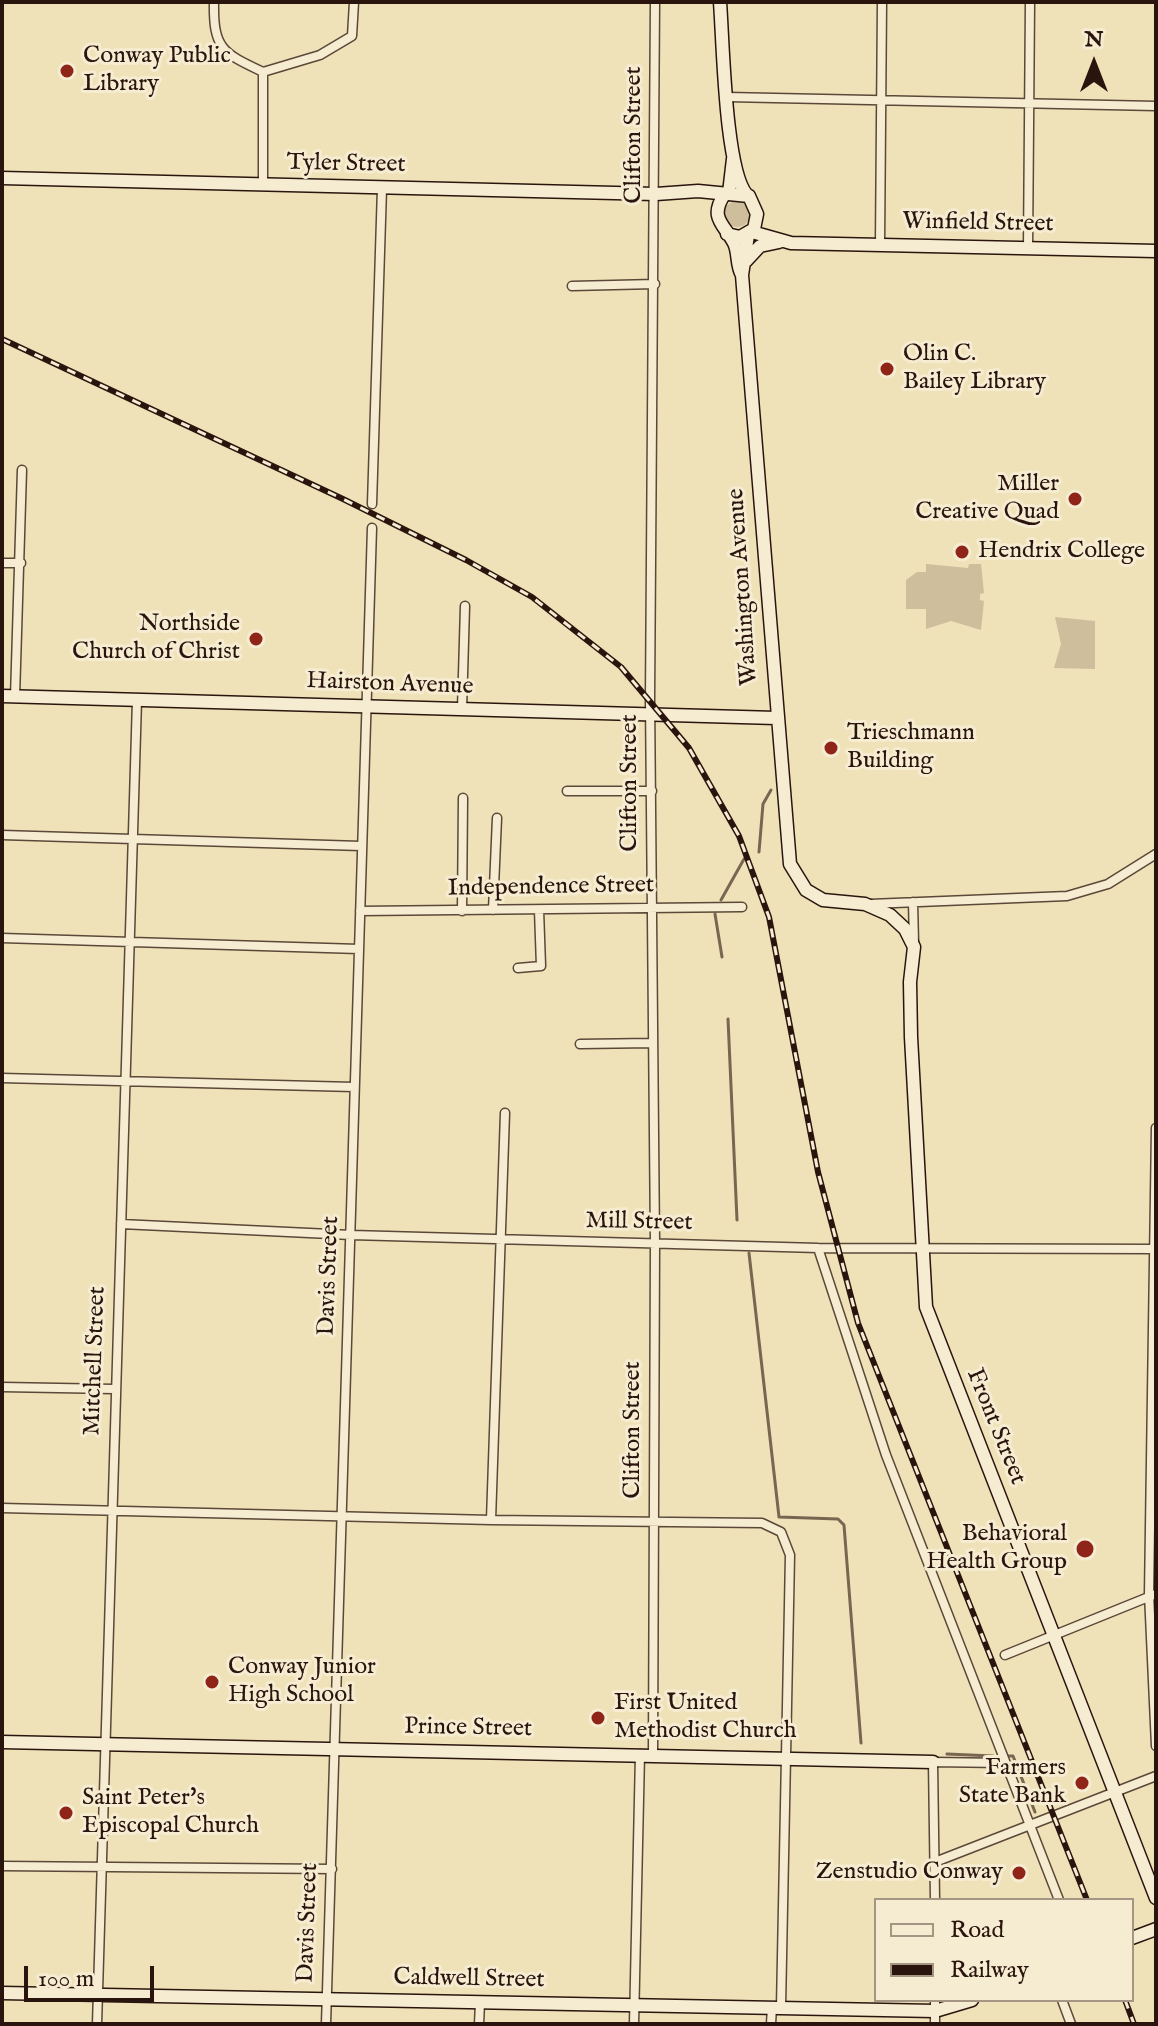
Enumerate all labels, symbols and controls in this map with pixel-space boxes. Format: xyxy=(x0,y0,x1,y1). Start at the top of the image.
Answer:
north arrow xyxy=(1054,24,1134,104)
text: N xyxy=(1084,26,1104,54)
place label: Conway Public Library xyxy=(83,43,231,99)
marker: Conway Public Library xyxy=(58,62,76,80)
street label: Clifton Street xyxy=(621,66,649,204)
street label: Tyler Street xyxy=(286,150,406,180)
street label: Winfield Street xyxy=(902,208,1054,240)
place label: Olin C. Bailey Library xyxy=(903,341,1046,397)
marker: Olin C. Bailey Library xyxy=(878,360,896,378)
place label: Miller Creative Quad xyxy=(915,471,1059,527)
street label: Washington Avenue xyxy=(723,487,765,687)
marker: Miller Creative Quad xyxy=(1066,490,1084,508)
place label: Hendrix College xyxy=(978,538,1145,566)
marker: Hendrix College xyxy=(953,543,971,561)
place label: Northside Church of Christ xyxy=(72,611,240,667)
marker: Northside Church of Christ xyxy=(247,630,265,648)
street label: Hairston Avenue xyxy=(306,668,474,702)
street label: Clifton Street xyxy=(617,714,645,852)
place label: Trieschmann Building xyxy=(847,720,975,776)
marker: Trieschmann Building xyxy=(822,739,840,757)
street label: Independence Street xyxy=(448,872,654,904)
street label: Mill Street xyxy=(585,1208,693,1238)
street label: Davis Street xyxy=(314,1216,346,1336)
street label: Mitchell Street xyxy=(79,1286,113,1436)
street label: Clifton Street xyxy=(620,1361,648,1499)
street label: Front Street xyxy=(959,1365,1031,1489)
place label: Behavioral Health Group xyxy=(926,1521,1067,1577)
marker: Behavioral Health Group xyxy=(1074,1538,1096,1560)
place label: Conway Junior High School xyxy=(228,1654,376,1710)
marker: Conway Junior High School xyxy=(203,1673,221,1691)
place label: First United Methodist Church xyxy=(614,1690,796,1746)
marker: First United Methodist Church xyxy=(589,1709,607,1727)
street label: Prince Street xyxy=(404,1713,532,1745)
place label: Farmers State Bank xyxy=(959,1755,1066,1811)
marker: Farmers State Bank xyxy=(1073,1774,1091,1792)
place label: Saint Peter's Episcopal Church xyxy=(82,1785,259,1841)
marker: Saint Peter's Episcopal Church xyxy=(57,1804,75,1822)
place label: Zenstudio Conway xyxy=(816,1859,1003,1887)
street label: Davis Street xyxy=(293,1863,325,1983)
marker: Zenstudio Conway xyxy=(1010,1864,1028,1882)
legend xyxy=(874,1898,1134,2002)
text: Road xyxy=(950,1915,1004,1946)
scale bar xyxy=(28,1950,158,2000)
text: Railway xyxy=(950,1955,1029,1986)
text: 100 m xyxy=(38,1964,94,1995)
street label: Caldwell Street xyxy=(393,1964,545,1996)

